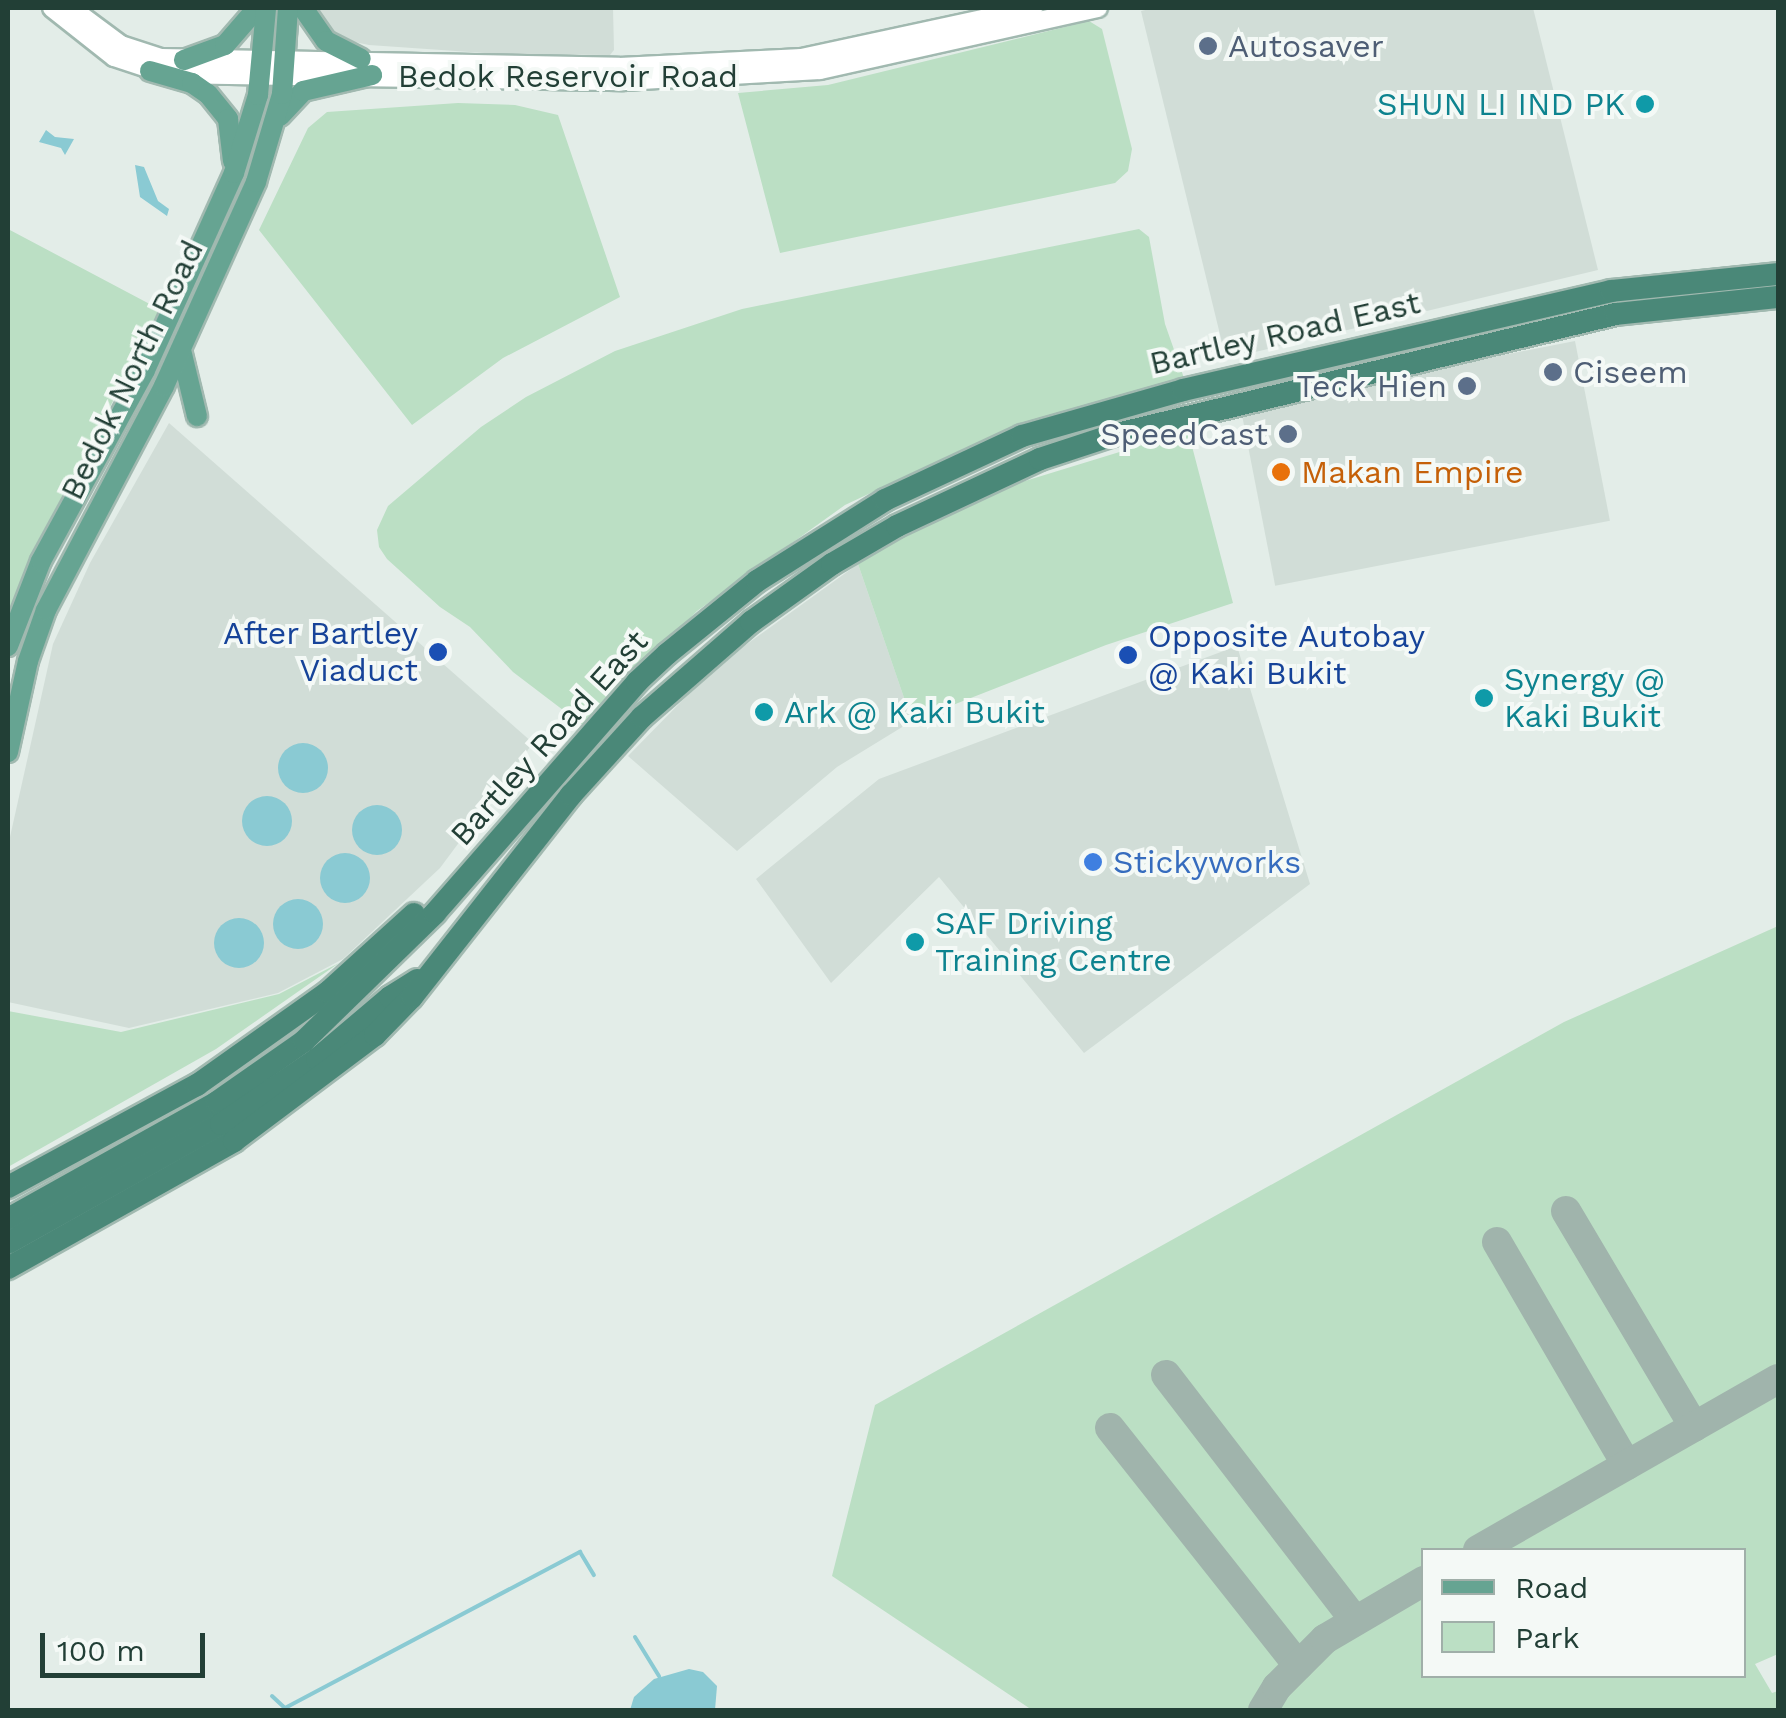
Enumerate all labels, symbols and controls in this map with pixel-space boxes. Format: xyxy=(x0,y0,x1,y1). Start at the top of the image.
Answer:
place label: Autosaver xyxy=(1228,27,1384,65)
marker: Autosaver xyxy=(1197,35,1219,57)
street label: Bedok Reservoir Road xyxy=(397,57,739,95)
place label: SHUN LI IND PK xyxy=(1377,85,1625,123)
marker: SHUN LI IND PK xyxy=(1634,93,1656,115)
street label: Bedok North Road xyxy=(52,234,212,506)
street label: Bartley Road East xyxy=(1146,283,1424,383)
place label: Ciseem xyxy=(1573,353,1688,391)
marker: Ciseem xyxy=(1542,361,1564,383)
place label: Teck Hien xyxy=(1295,367,1447,405)
marker: Teck Hien xyxy=(1456,375,1478,397)
place label: SpeedCast xyxy=(1100,415,1268,453)
marker: SpeedCast xyxy=(1277,423,1299,445)
place label: Makan Empire xyxy=(1301,453,1523,491)
marker: Makan Empire xyxy=(1270,461,1292,483)
place label: After Bartley Viaduct xyxy=(222,615,418,690)
place label: Opposite Autobay @ Kaki Bukit xyxy=(1148,618,1426,693)
street label: Bartley Road East xyxy=(442,622,656,854)
marker: After Bartley Viaduct xyxy=(427,641,449,663)
marker: Opposite Autobay @ Kaki Bukit xyxy=(1117,644,1139,666)
place label: Synergy @ Kaki Bukit xyxy=(1504,661,1666,736)
marker: Synergy @ Kaki Bukit xyxy=(1473,687,1495,709)
place label: Ark @ Kaki Bukit xyxy=(784,693,1046,731)
marker: Ark @ Kaki Bukit xyxy=(753,701,775,723)
place label: Stickyworks xyxy=(1113,843,1301,881)
marker: Stickyworks xyxy=(1082,851,1104,873)
place label: SAF Driving Training Centre xyxy=(935,905,1172,980)
marker: SAF Driving Training Centre xyxy=(904,931,926,953)
legend xyxy=(1421,1548,1746,1678)
text: Road xyxy=(1515,1570,1588,1605)
scale bar xyxy=(45,1613,210,1675)
text: Park xyxy=(1515,1620,1580,1655)
text: 100 m xyxy=(57,1633,145,1668)

